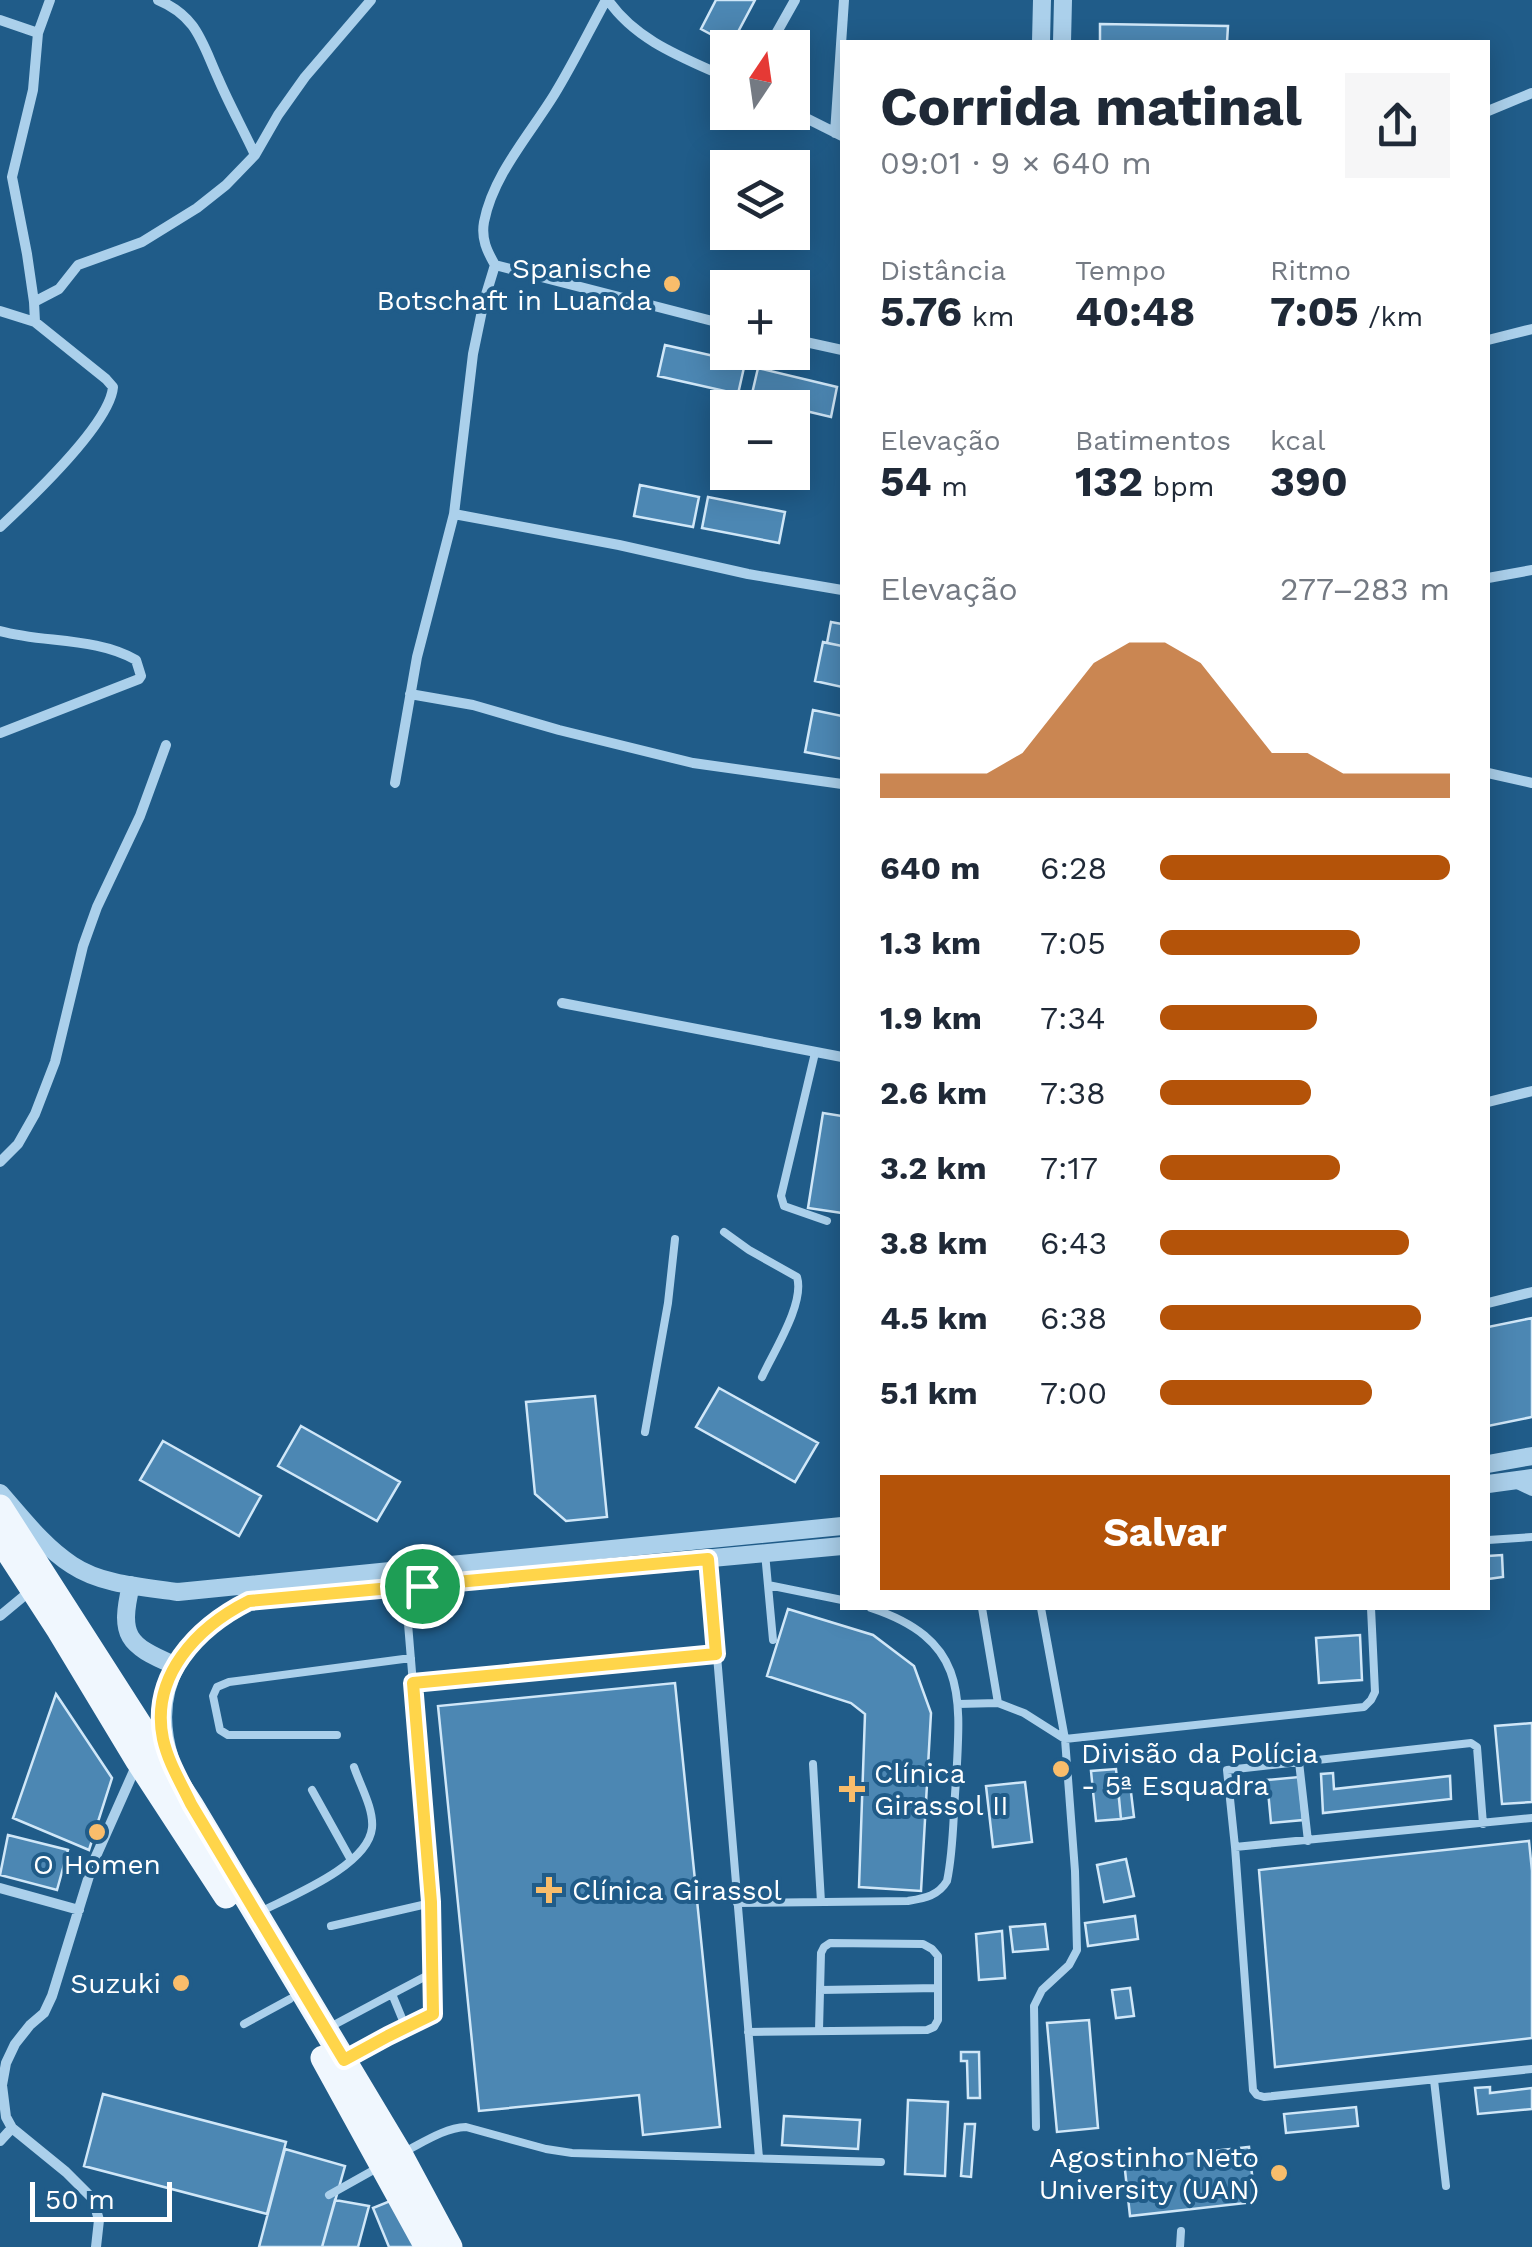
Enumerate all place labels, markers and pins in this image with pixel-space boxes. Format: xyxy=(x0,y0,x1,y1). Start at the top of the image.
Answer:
place label: Spanische Botschaft in Luanda xyxy=(376,252,652,317)
marker: Spanische Botschaft in Luanda xyxy=(661,273,683,295)
pin xyxy=(380,1544,465,1629)
place label: Divisão da Polícia - 5ª Esquadra xyxy=(1081,1737,1319,1802)
place label: Clínica Girassol II xyxy=(874,1757,1009,1822)
marker: Divisão da Polícia - 5ª Esquadra xyxy=(1050,1758,1072,1780)
marker: Clínica Girassol II xyxy=(839,1776,865,1802)
marker: O Homen xyxy=(86,1821,108,1843)
place label: O Homen xyxy=(33,1848,161,1881)
place label: Clínica Girassol xyxy=(572,1874,782,1907)
marker: Clínica Girassol xyxy=(536,1877,562,1903)
place label: Suzuki xyxy=(70,1967,161,2000)
marker: Suzuki xyxy=(170,1972,192,1994)
place label: Agostinho Neto University (UAN) xyxy=(1039,2141,1259,2206)
marker: Agostinho Neto University (UAN) xyxy=(1268,2162,1290,2184)

